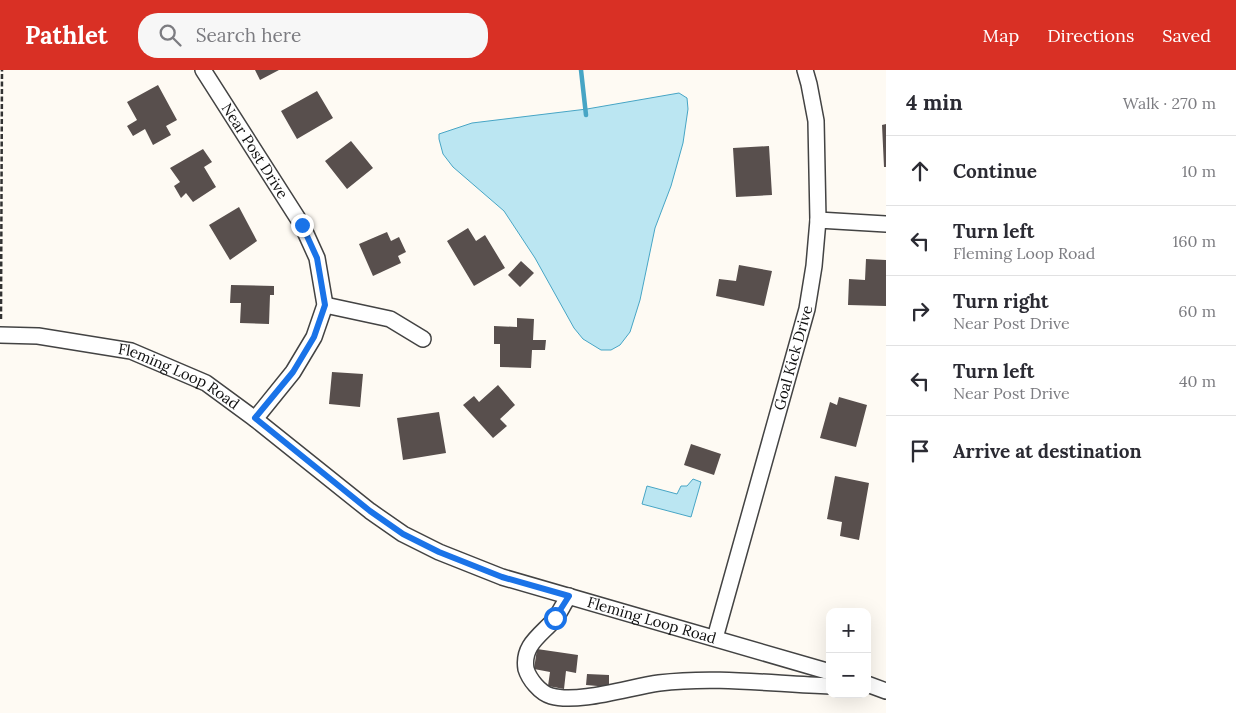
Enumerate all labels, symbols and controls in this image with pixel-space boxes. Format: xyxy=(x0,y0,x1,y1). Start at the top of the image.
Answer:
search box xyxy=(138,13,488,58)
text: Pathlet xyxy=(25,20,108,51)
icon: search xyxy=(156,21,184,49)
text: Search here xyxy=(196,23,301,47)
text: Map xyxy=(983,24,1019,47)
text: Directions xyxy=(1047,24,1134,47)
text: Saved xyxy=(1162,24,1211,47)
text: 4 min xyxy=(906,89,963,116)
text: Walk · 270 m xyxy=(1123,93,1216,113)
street label: Near Post Drive xyxy=(218,99,293,202)
icon: ahead xyxy=(906,157,934,185)
text: Continue xyxy=(953,159,1037,183)
text: 10 m xyxy=(1182,161,1216,181)
route end xyxy=(291,214,314,237)
text: Turn left xyxy=(953,219,1034,243)
icon: left xyxy=(906,227,934,255)
text: 160 m xyxy=(1172,231,1216,251)
text: Fleming Loop Road xyxy=(953,243,1095,263)
text: Turn right xyxy=(953,289,1049,313)
icon: right xyxy=(906,297,934,325)
text: 60 m xyxy=(1178,301,1216,321)
street label: Goal Kick Drive xyxy=(769,303,817,412)
text: Near Post Drive xyxy=(953,313,1070,333)
street label: Fleming Loop Road xyxy=(117,339,243,413)
text: Turn left xyxy=(953,359,1034,383)
icon: left xyxy=(906,367,934,395)
text: 40 m xyxy=(1179,371,1216,391)
text: Near Post Drive xyxy=(953,383,1070,403)
icon: arrive xyxy=(906,437,934,465)
text: Arrive at destination xyxy=(953,439,1142,463)
street label: Fleming Loop Road xyxy=(585,592,719,648)
route start xyxy=(544,607,567,630)
map controls xyxy=(826,608,871,698)
button: + xyxy=(826,608,871,653)
button: − xyxy=(826,653,871,698)

